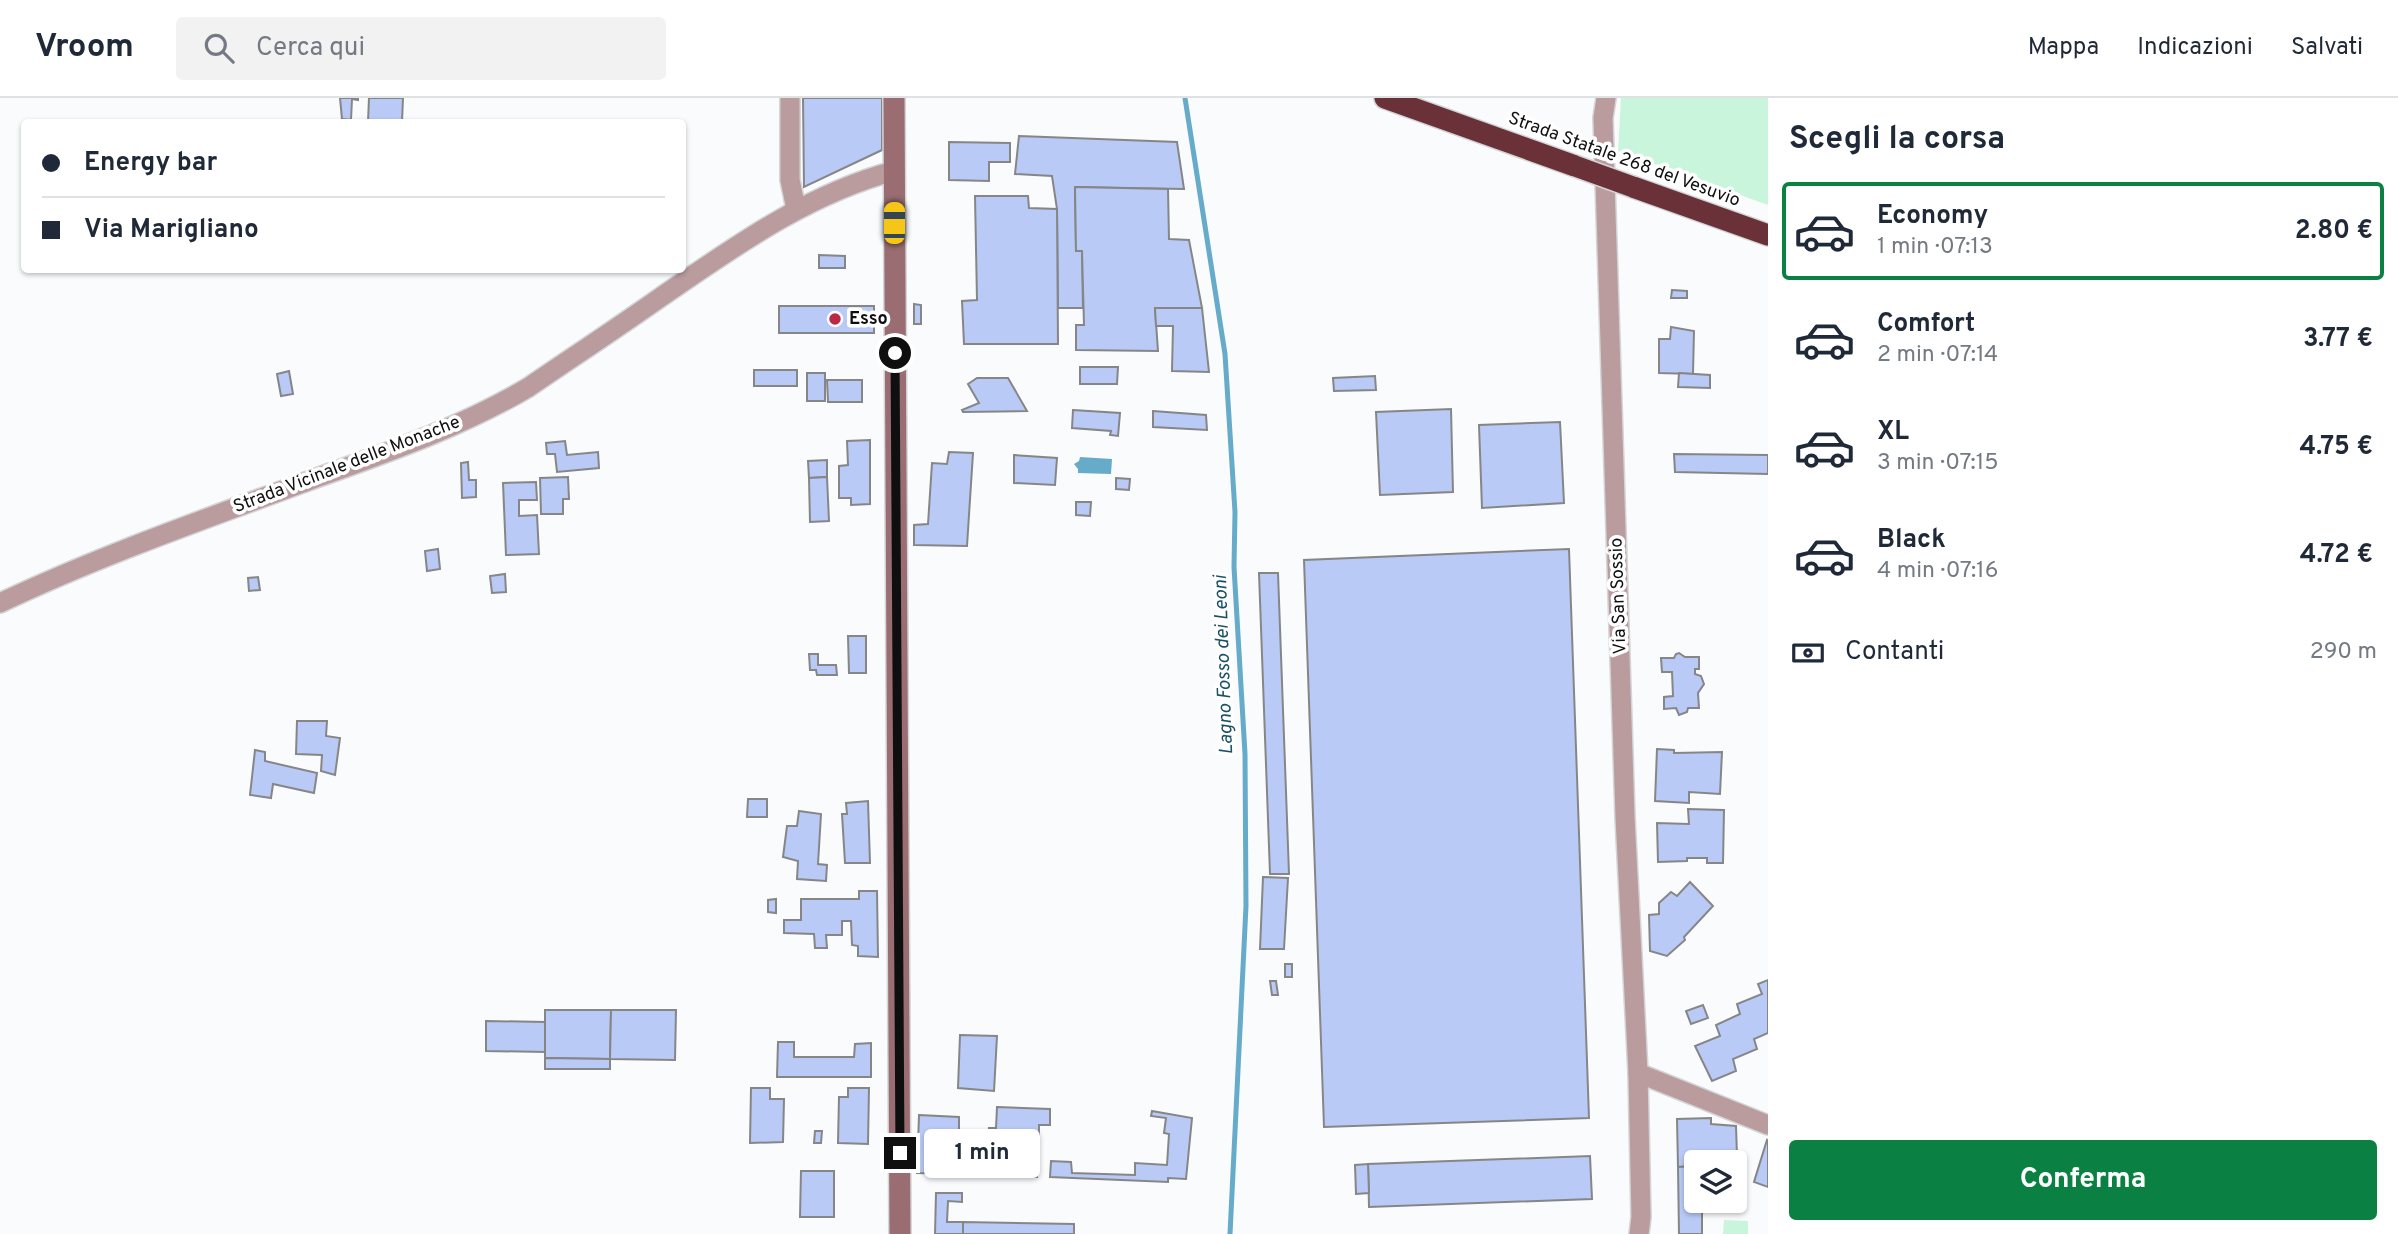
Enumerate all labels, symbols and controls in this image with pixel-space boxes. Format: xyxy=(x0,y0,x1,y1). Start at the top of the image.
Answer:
search box xyxy=(176,17,666,80)
text: Vroom xyxy=(35,27,134,69)
icon: search xyxy=(200,29,238,67)
text: Cerca qui xyxy=(256,32,365,65)
text: Mappa xyxy=(2028,33,2099,63)
text: Indicazioni xyxy=(2137,33,2253,63)
text: Salvati xyxy=(2291,33,2363,63)
street label: Strada Statale 268 del Vesuvio xyxy=(1505,107,1743,213)
text: Scegli la corsa xyxy=(1789,120,2005,160)
text: Energy bar xyxy=(84,147,217,180)
icon: car xyxy=(1793,200,1856,263)
text: Economy xyxy=(1877,200,1988,233)
car xyxy=(884,202,905,244)
text: Via Marigliano xyxy=(84,214,259,247)
text: 2.80 € xyxy=(2295,215,2373,248)
text: 1 min · 07:13 xyxy=(1877,233,1993,262)
place label: Esso xyxy=(849,308,888,331)
icon: car xyxy=(1793,308,1856,371)
text: Comfort xyxy=(1877,308,1975,341)
marker: Esso xyxy=(827,311,843,327)
text: 3.77 € xyxy=(2303,323,2373,356)
route start xyxy=(879,337,911,369)
text: 2 min · 07:14 xyxy=(1877,341,1998,370)
street label: Strada Vicinale delle Monache xyxy=(230,411,464,519)
icon: car xyxy=(1793,416,1856,479)
text: XL xyxy=(1877,416,1909,449)
text: 4.75 € xyxy=(2299,431,2373,464)
text: 3 min · 07:15 xyxy=(1877,449,1999,478)
icon: car xyxy=(1793,524,1856,587)
text: Black xyxy=(1877,524,1946,557)
street label: Via San Sossio xyxy=(1605,537,1633,655)
text: 4.72 € xyxy=(2300,539,2373,572)
text: 4 min · 07:16 xyxy=(1877,557,1998,586)
water label: Lagno Fosso dei Leoni xyxy=(1209,574,1239,755)
icon: cash xyxy=(1789,634,1827,672)
text: Contanti xyxy=(1845,636,1944,669)
text: 290 m xyxy=(2310,638,2377,667)
callout: 1 min xyxy=(925,1128,1040,1178)
route end xyxy=(884,1137,916,1169)
text: 1 min xyxy=(954,1139,1010,1168)
button: Conferma xyxy=(1789,1140,2377,1220)
map controls xyxy=(1684,1150,1747,1213)
button: layers xyxy=(1684,1150,1747,1213)

